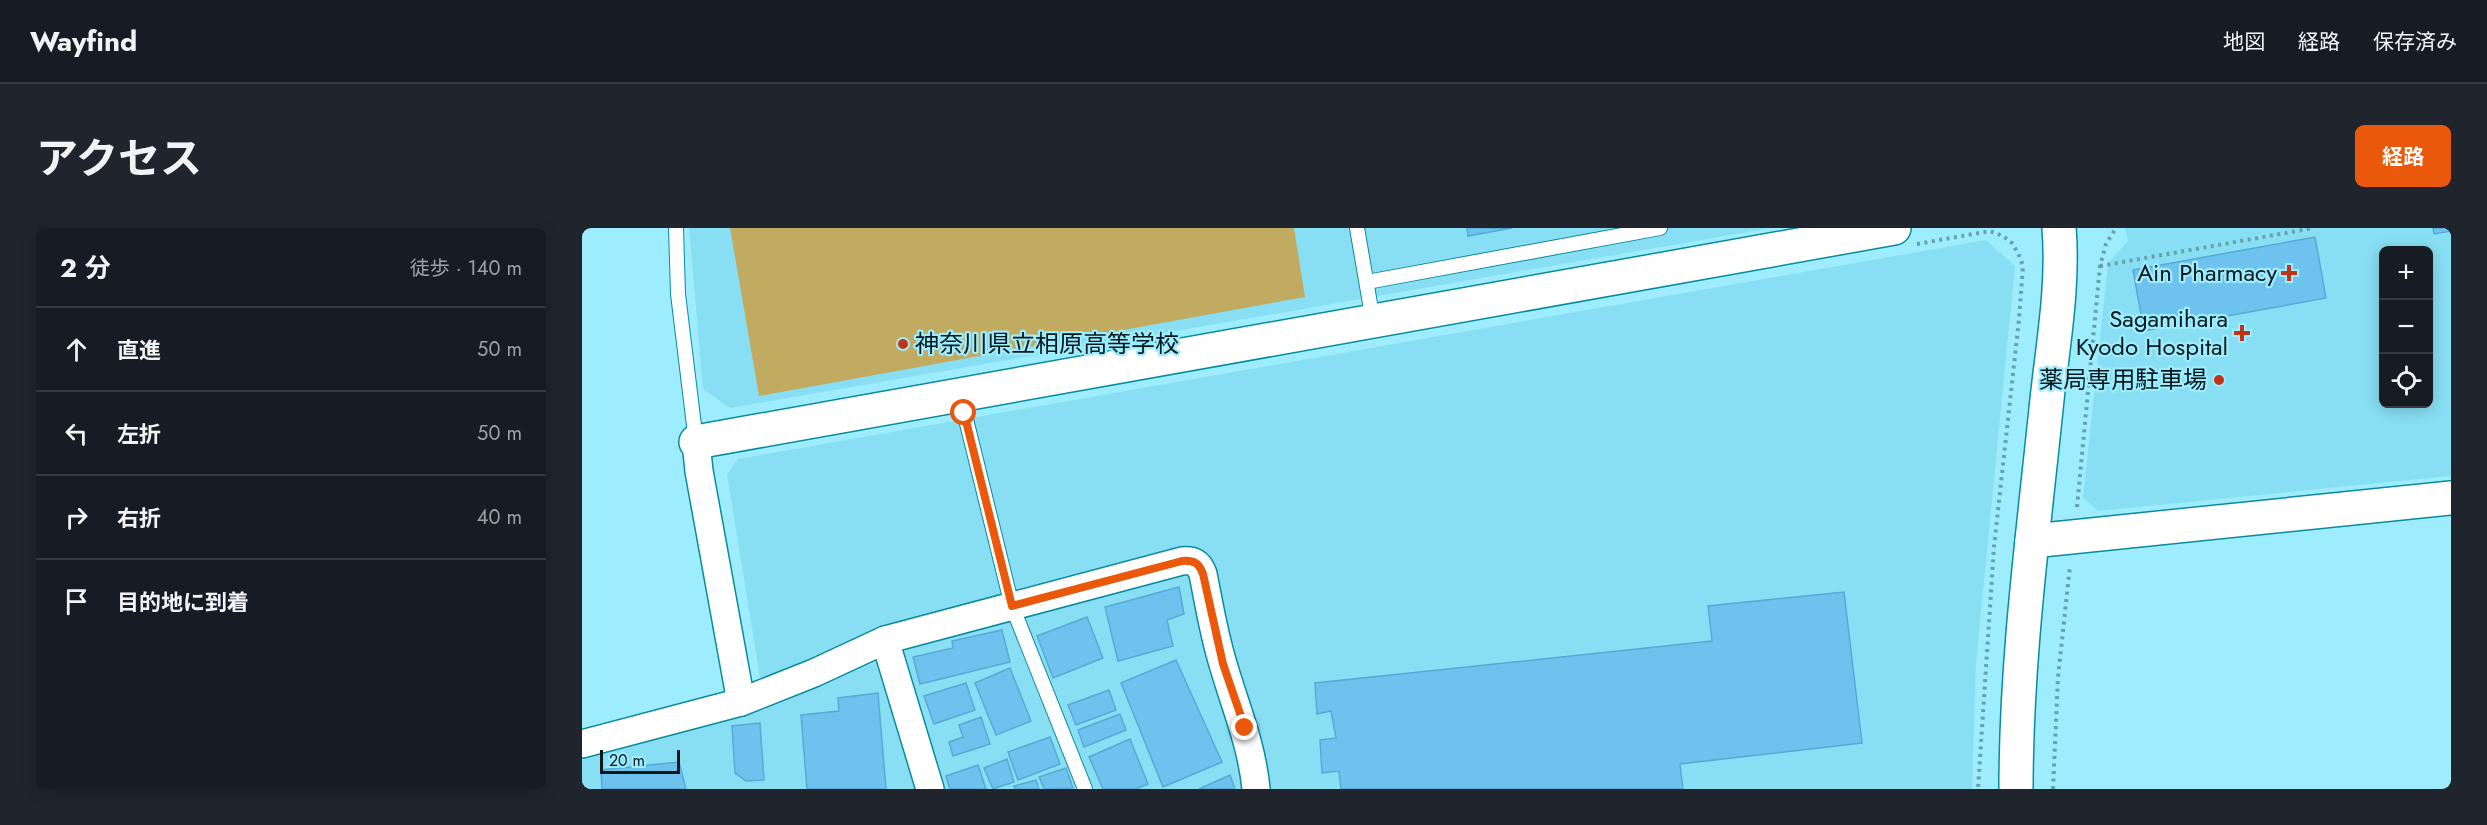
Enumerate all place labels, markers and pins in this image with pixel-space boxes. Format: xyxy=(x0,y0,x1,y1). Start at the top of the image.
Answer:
place label: Ain Pharmacy xyxy=(2137,255,2277,290)
marker: Ain Pharmacy xyxy=(2282,266,2296,280)
place label: Sagamihara Kyodo Hospital xyxy=(2076,301,2228,364)
marker: Sagamihara Kyodo Hospital xyxy=(2233,324,2251,342)
place label: 神奈川県立相原高等学校 xyxy=(915,326,1179,361)
marker: 神奈川県立相原高等学校 xyxy=(896,337,910,351)
place label: 薬局専用駐車場 xyxy=(2039,362,2207,397)
marker: 薬局専用駐車場 xyxy=(2212,373,2226,387)

